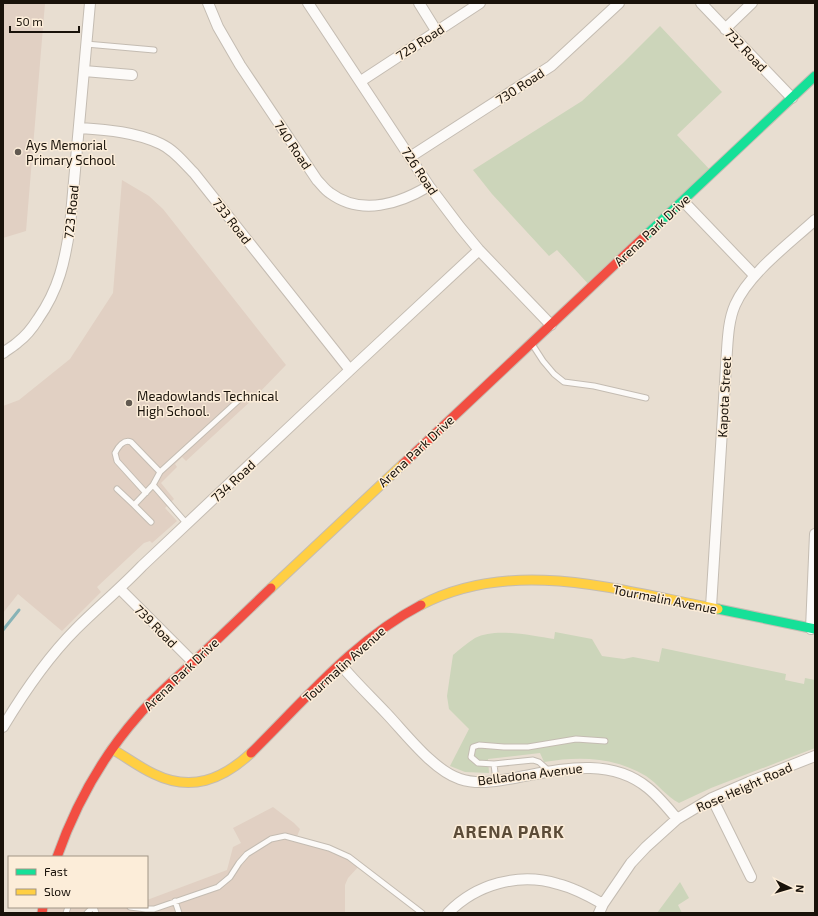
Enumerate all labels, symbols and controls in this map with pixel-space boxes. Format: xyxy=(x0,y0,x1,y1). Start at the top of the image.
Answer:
scale bar xyxy=(10,8,79,34)
text: 50 m xyxy=(16,14,43,28)
street label: 729 Road xyxy=(393,21,447,63)
street label: 732 Road xyxy=(721,25,771,75)
street label: 730 Road xyxy=(493,64,547,108)
street label: 740 Road xyxy=(271,118,315,172)
place label: Ays Memorial Primary School xyxy=(26,137,115,168)
street label: 726 Road xyxy=(398,144,442,198)
marker: Ays Memorial Primary School xyxy=(13,147,23,157)
street label: 723 Road xyxy=(60,184,82,240)
street label: Arena Park Drive xyxy=(611,191,693,269)
street label: 733 Road xyxy=(209,195,255,247)
street label: Kapota Street xyxy=(714,356,734,438)
place label: Meadowlands Technical High School. xyxy=(137,388,278,419)
marker: Meadowlands Technical High School. xyxy=(124,398,134,408)
street label: Arena Park Drive xyxy=(375,412,457,490)
street label: 734 Road xyxy=(208,456,258,506)
street label: Tourmalin Avenue xyxy=(612,581,718,617)
street label: 739 Road xyxy=(131,601,181,651)
street label: Tourmalin Avenue xyxy=(299,623,389,705)
street label: Arena Park Drive xyxy=(140,634,222,714)
street label: Rose Height Road xyxy=(694,759,794,815)
street label: Belladona Avenue xyxy=(477,760,583,788)
district label: ARENA PARK xyxy=(453,821,565,841)
legend xyxy=(8,856,148,908)
text: Fast xyxy=(44,864,68,878)
north arrow xyxy=(770,868,810,908)
text: Slow xyxy=(44,884,71,898)
text: N xyxy=(794,884,807,893)

